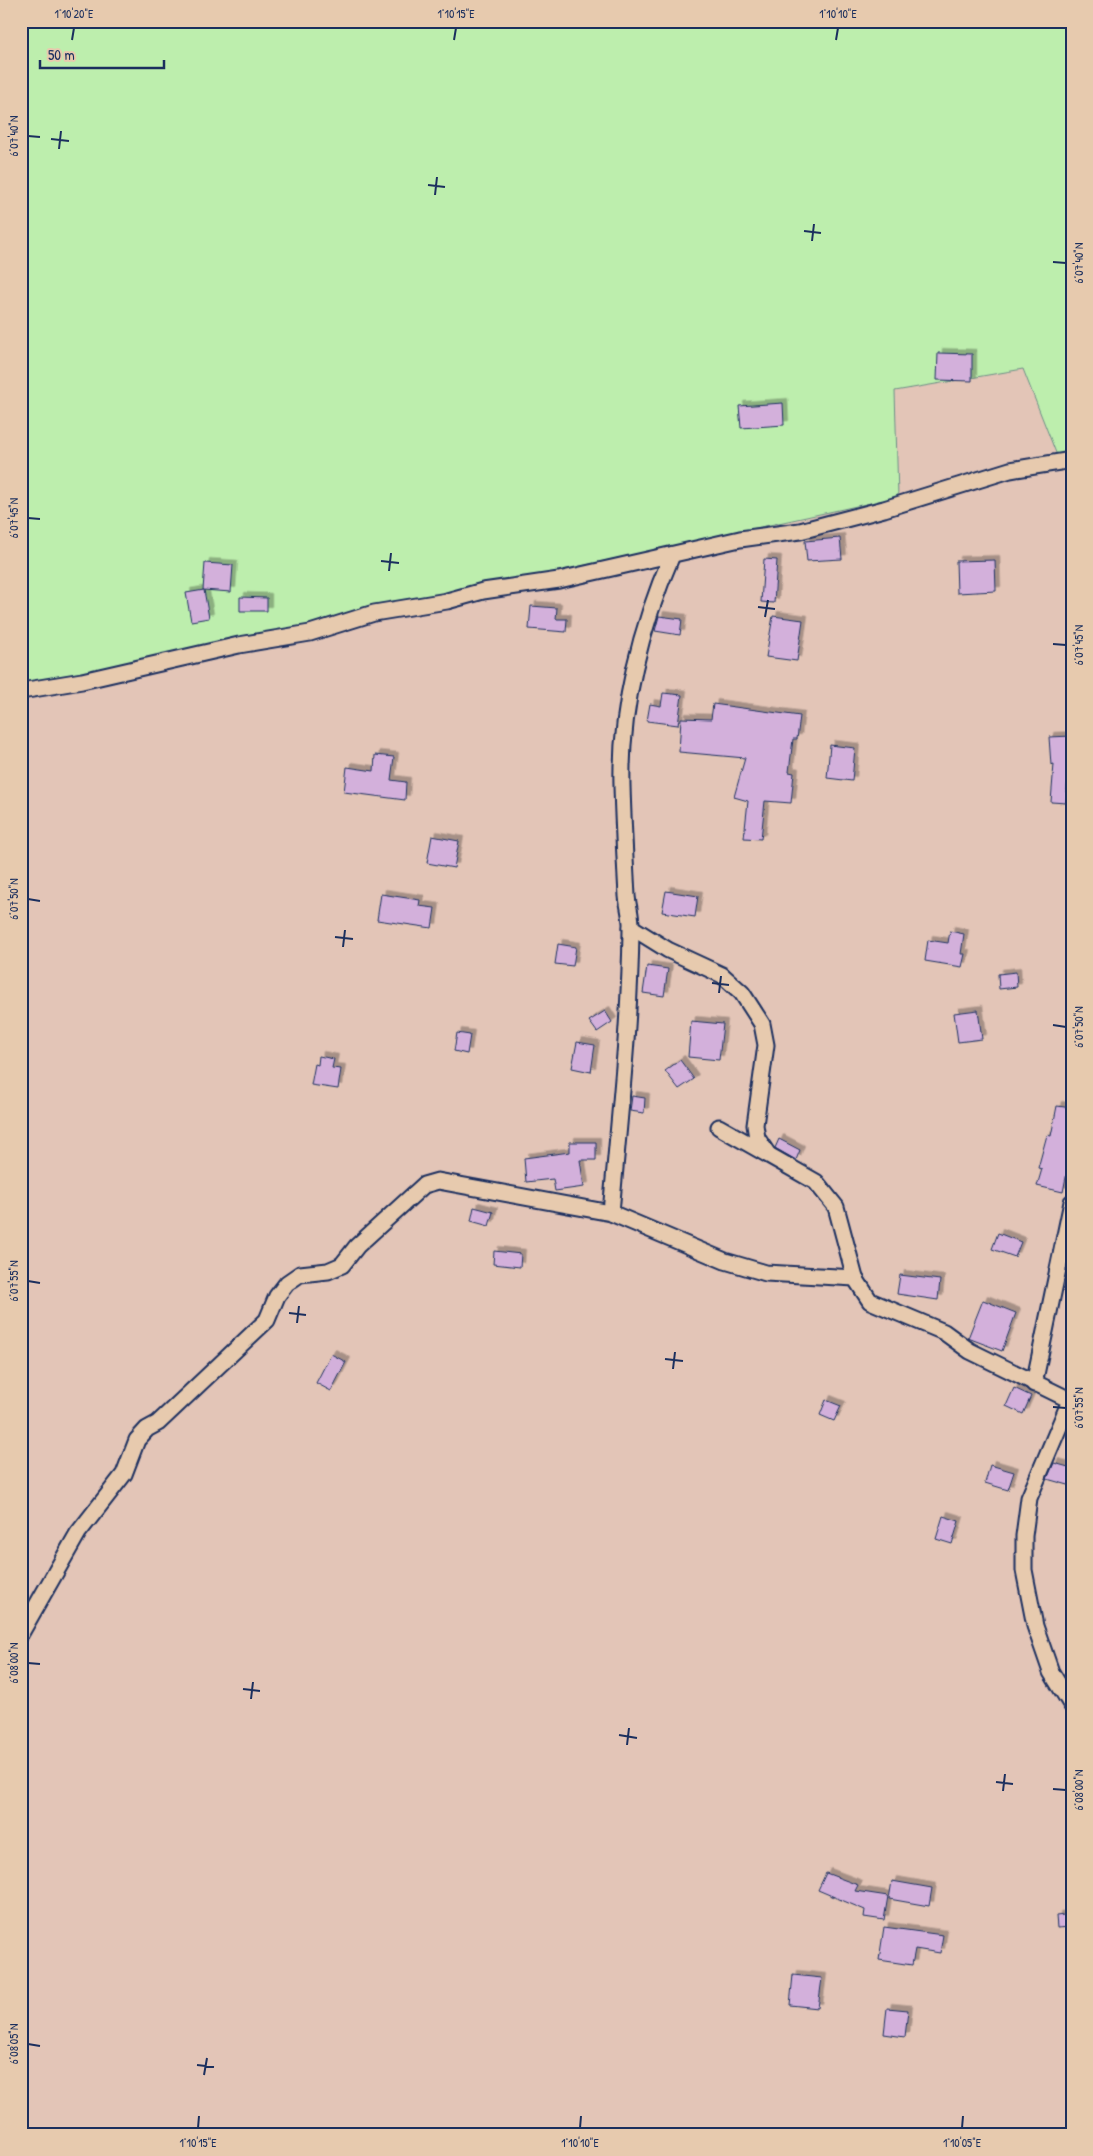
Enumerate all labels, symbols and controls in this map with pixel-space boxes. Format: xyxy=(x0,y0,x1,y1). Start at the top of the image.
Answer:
text: 1°10'20"E xyxy=(55,5,94,22)
text: 1°10'15"E xyxy=(437,5,475,22)
text: 1°10'10"E xyxy=(819,5,857,22)
scale bar xyxy=(40,38,164,70)
text: 50 m xyxy=(48,44,75,65)
text: 6°07'40"N xyxy=(5,116,22,156)
text: 6°07'40"N xyxy=(1070,243,1087,283)
text: 6°07'45"N xyxy=(5,498,22,538)
text: 6°07'45"N xyxy=(1070,625,1087,665)
text: 6°07'50"N xyxy=(5,878,22,920)
text: 6°07'50"N xyxy=(1070,1006,1087,1048)
text: 6°07'55"N xyxy=(5,1260,22,1302)
text: 6°07'55"N xyxy=(1070,1387,1087,1429)
text: 6°08'00"N xyxy=(5,1643,22,1683)
text: 6°08'00"N xyxy=(1070,1770,1087,1810)
text: 6°08'05"N xyxy=(5,2024,22,2064)
text: 1°10'15"E xyxy=(179,2134,217,2151)
text: 1°10'10"E xyxy=(561,2134,599,2151)
text: 1°10'05"E xyxy=(943,2134,982,2151)

